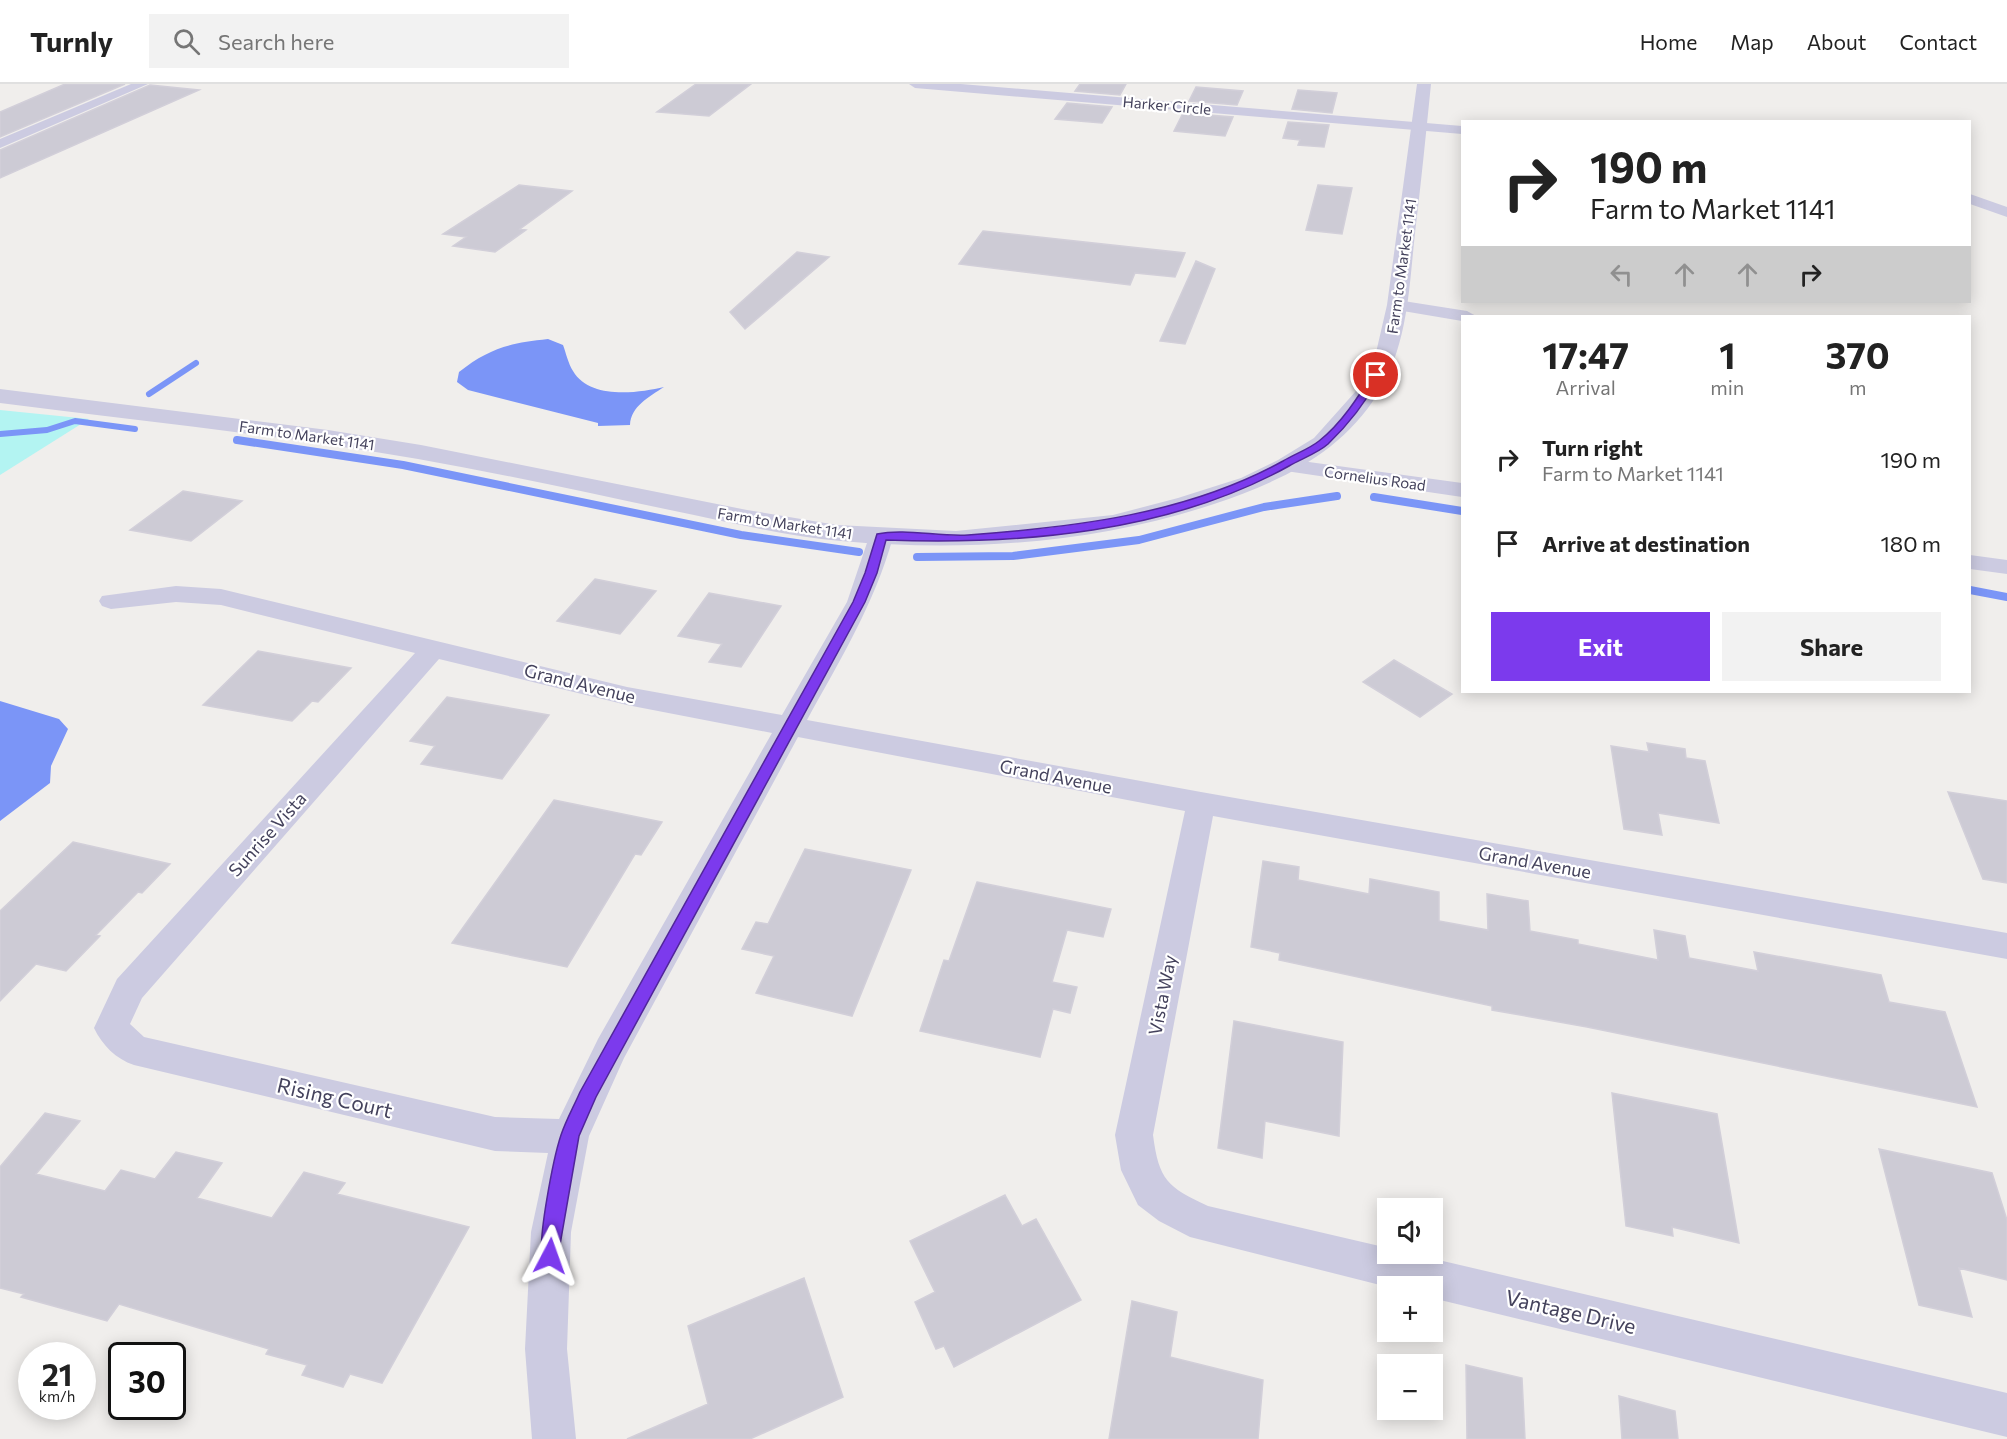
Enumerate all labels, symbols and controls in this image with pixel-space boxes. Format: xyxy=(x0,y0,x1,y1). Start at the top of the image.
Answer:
search box xyxy=(149,14,569,68)
text: Turnly xyxy=(30,24,113,58)
icon: search xyxy=(170,25,203,58)
text: Search here xyxy=(218,28,334,55)
text: Home xyxy=(1640,29,1697,54)
text: Map xyxy=(1730,29,1774,54)
text: About xyxy=(1807,29,1866,54)
text: Contact xyxy=(1899,29,1977,54)
street label: Harker Circle xyxy=(1122,92,1212,118)
text: 190 m xyxy=(1590,140,1708,192)
icon: right xyxy=(1491,144,1569,222)
text: Farm to Market 1141 xyxy=(1590,192,1836,225)
street label: Farm to Market 1141 xyxy=(1383,197,1419,335)
icon: left xyxy=(1605,258,1638,291)
icon: ahead xyxy=(1668,258,1701,291)
icon: ahead xyxy=(1731,258,1764,291)
icon: right xyxy=(1794,258,1827,291)
text: 17:47 xyxy=(1542,332,1629,376)
text: 1 xyxy=(1719,332,1735,376)
text: 370 xyxy=(1826,332,1890,376)
pin xyxy=(1350,349,1401,400)
icon: arrive xyxy=(1359,358,1392,391)
text: Arrival xyxy=(1555,375,1616,399)
text: min xyxy=(1710,375,1744,399)
text: m xyxy=(1849,375,1866,399)
street label: Farm to Market 1141 xyxy=(238,417,376,453)
text: Turn right xyxy=(1542,434,1643,461)
icon: right xyxy=(1491,443,1524,476)
text: 190 m xyxy=(1880,446,1941,473)
text: Farm to Market 1141 xyxy=(1542,461,1724,485)
street label: Cornelius Road xyxy=(1323,462,1427,494)
street label: Farm to Market 1141 xyxy=(716,503,854,543)
icon: arrive xyxy=(1491,527,1524,560)
text: Arrive at destination xyxy=(1542,530,1750,557)
text: 180 m xyxy=(1880,530,1941,557)
button: Exit xyxy=(1491,612,1710,681)
button: Share xyxy=(1722,612,1941,681)
street label: Grand Avenue xyxy=(522,659,638,707)
street label: Grand Avenue xyxy=(998,754,1114,798)
street label: Sunrise Vista xyxy=(223,787,311,881)
street label: Grand Avenue xyxy=(1477,841,1593,883)
street label: Vista Way xyxy=(1143,953,1181,1037)
street label: Rising Court xyxy=(275,1072,395,1122)
map controls xyxy=(1377,1198,1443,1420)
button: sound xyxy=(1377,1198,1443,1264)
position arrow xyxy=(518,1224,582,1288)
button: + xyxy=(1377,1276,1443,1342)
street label: Vantage Drive xyxy=(1503,1284,1639,1338)
speed limit sign: 30 xyxy=(108,1342,186,1420)
button: − xyxy=(1377,1354,1443,1420)
text: 21 xyxy=(42,1355,72,1392)
text: km/h xyxy=(39,1387,75,1405)

